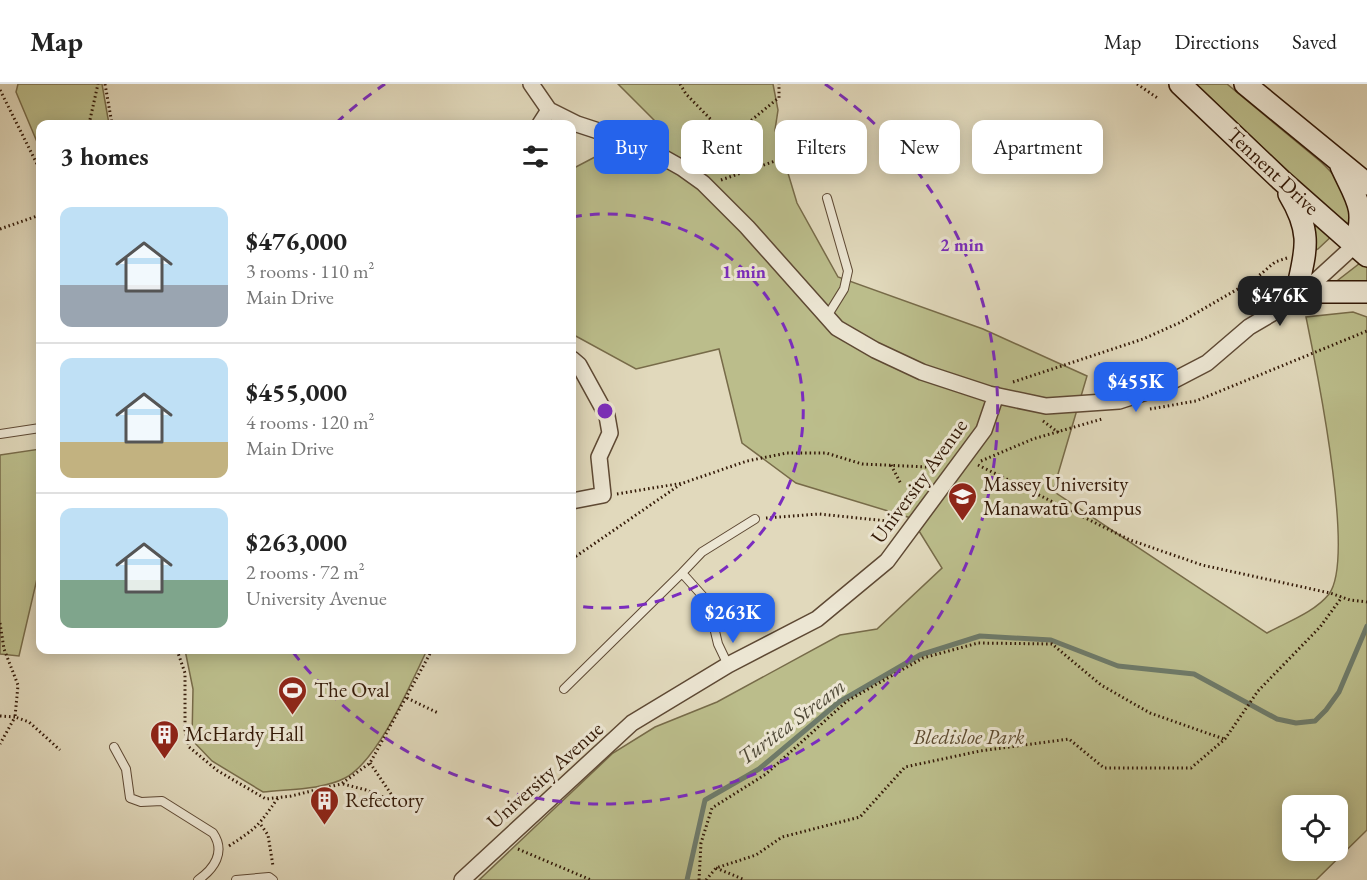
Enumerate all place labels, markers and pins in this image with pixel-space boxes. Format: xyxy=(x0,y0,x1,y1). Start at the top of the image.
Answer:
pin: $476K xyxy=(1238,276,1322,327)
pin: $455K xyxy=(1094,362,1178,413)
centre of rings xyxy=(595,401,615,421)
place label: Massey University Manawatū Campus xyxy=(983,470,1142,521)
school or university icon: Massey University Manawatū Campus xyxy=(946,480,978,522)
pin: $263K xyxy=(691,593,775,644)
sports icon: The Oval xyxy=(277,674,309,716)
place label: The Oval xyxy=(314,676,390,703)
building icon: McHardy Hall xyxy=(148,718,180,760)
place label: McHardy Hall xyxy=(185,720,304,747)
building icon: Refectory xyxy=(308,784,340,826)
place label: Refectory xyxy=(345,786,425,813)

